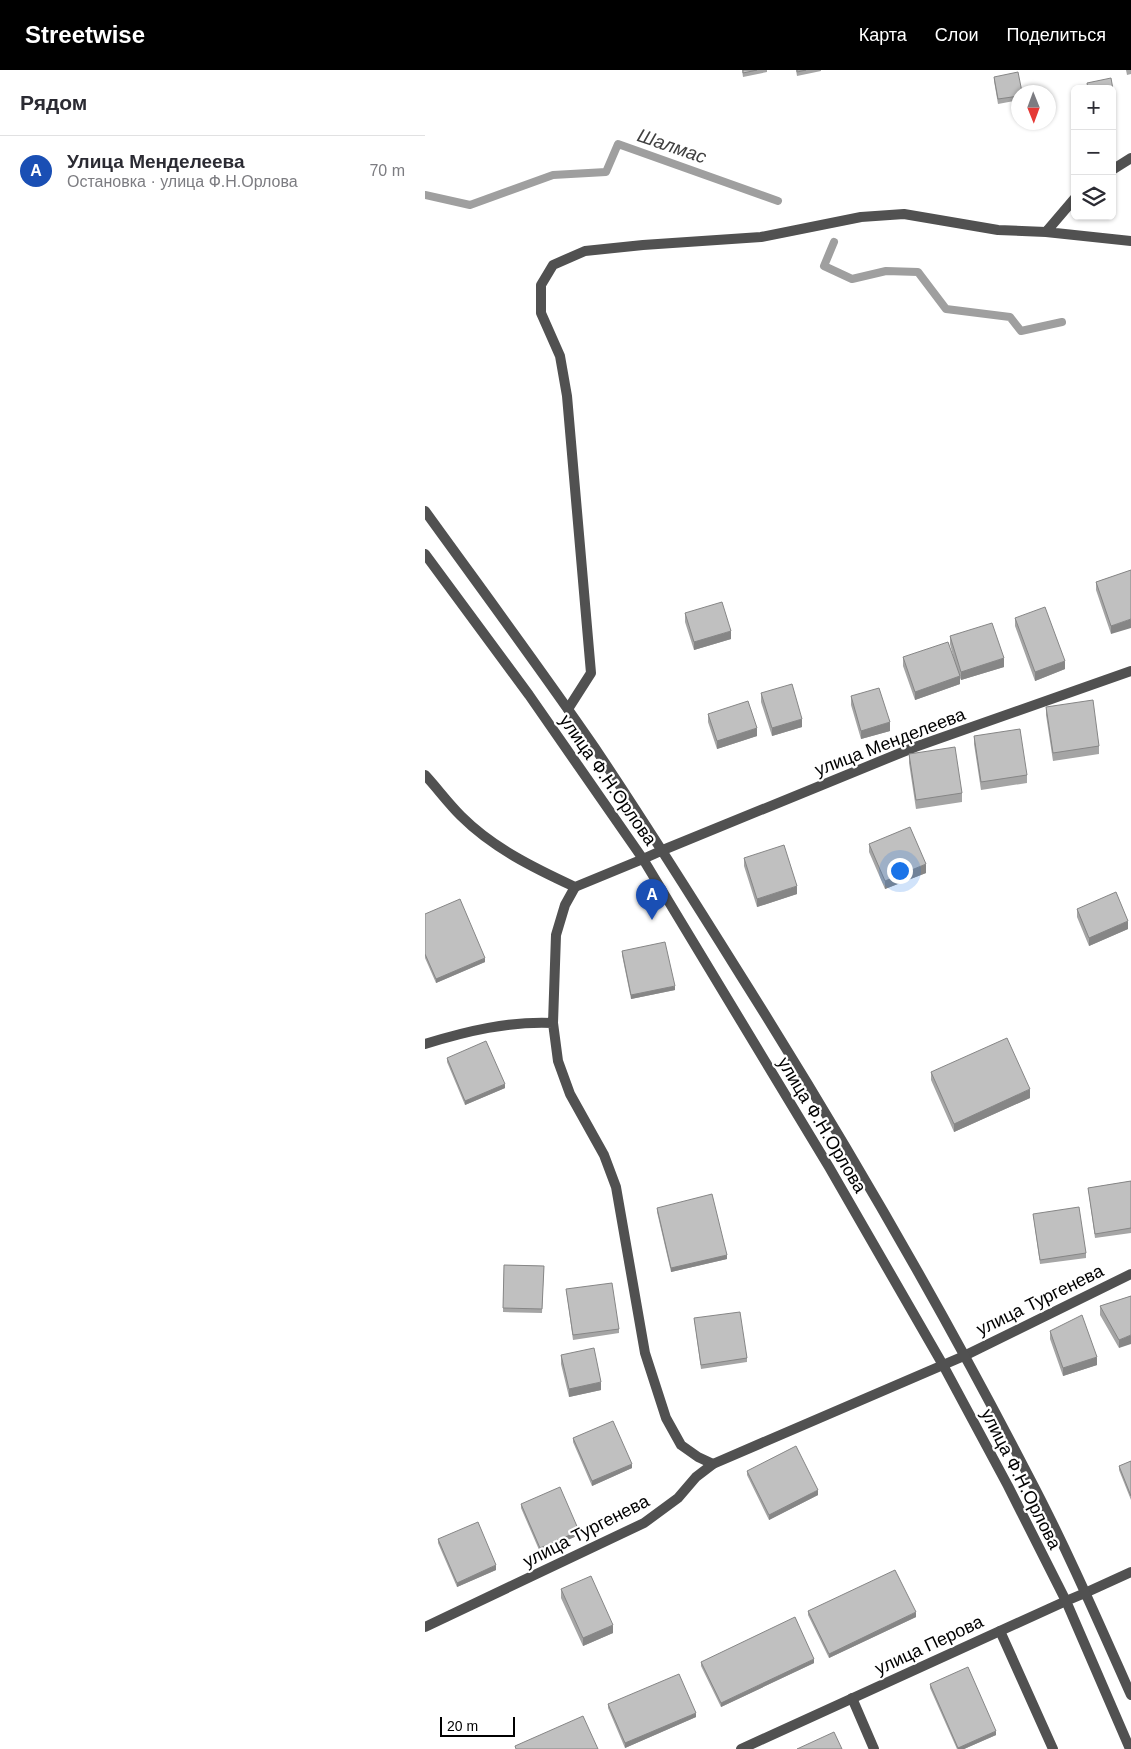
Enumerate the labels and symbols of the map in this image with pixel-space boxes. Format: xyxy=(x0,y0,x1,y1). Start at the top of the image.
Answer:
north arrow xyxy=(1011,85,1056,130)
water label: Шалмас xyxy=(635,124,710,168)
street label: улица Менделеева xyxy=(812,704,969,780)
street label: улица Ф.Н.Орлова xyxy=(555,711,661,850)
your location xyxy=(887,858,913,884)
pin: A xyxy=(636,879,668,920)
street label: улица Ф.Н.Орлова xyxy=(774,1054,871,1197)
street label: улица Тургенева xyxy=(973,1260,1108,1339)
street label: улица Ф.Н.Орлова xyxy=(977,1406,1065,1553)
street label: улица Тургенева xyxy=(520,1490,653,1571)
street label: улица Перова xyxy=(872,1611,987,1679)
scale bar xyxy=(440,1714,515,1737)

